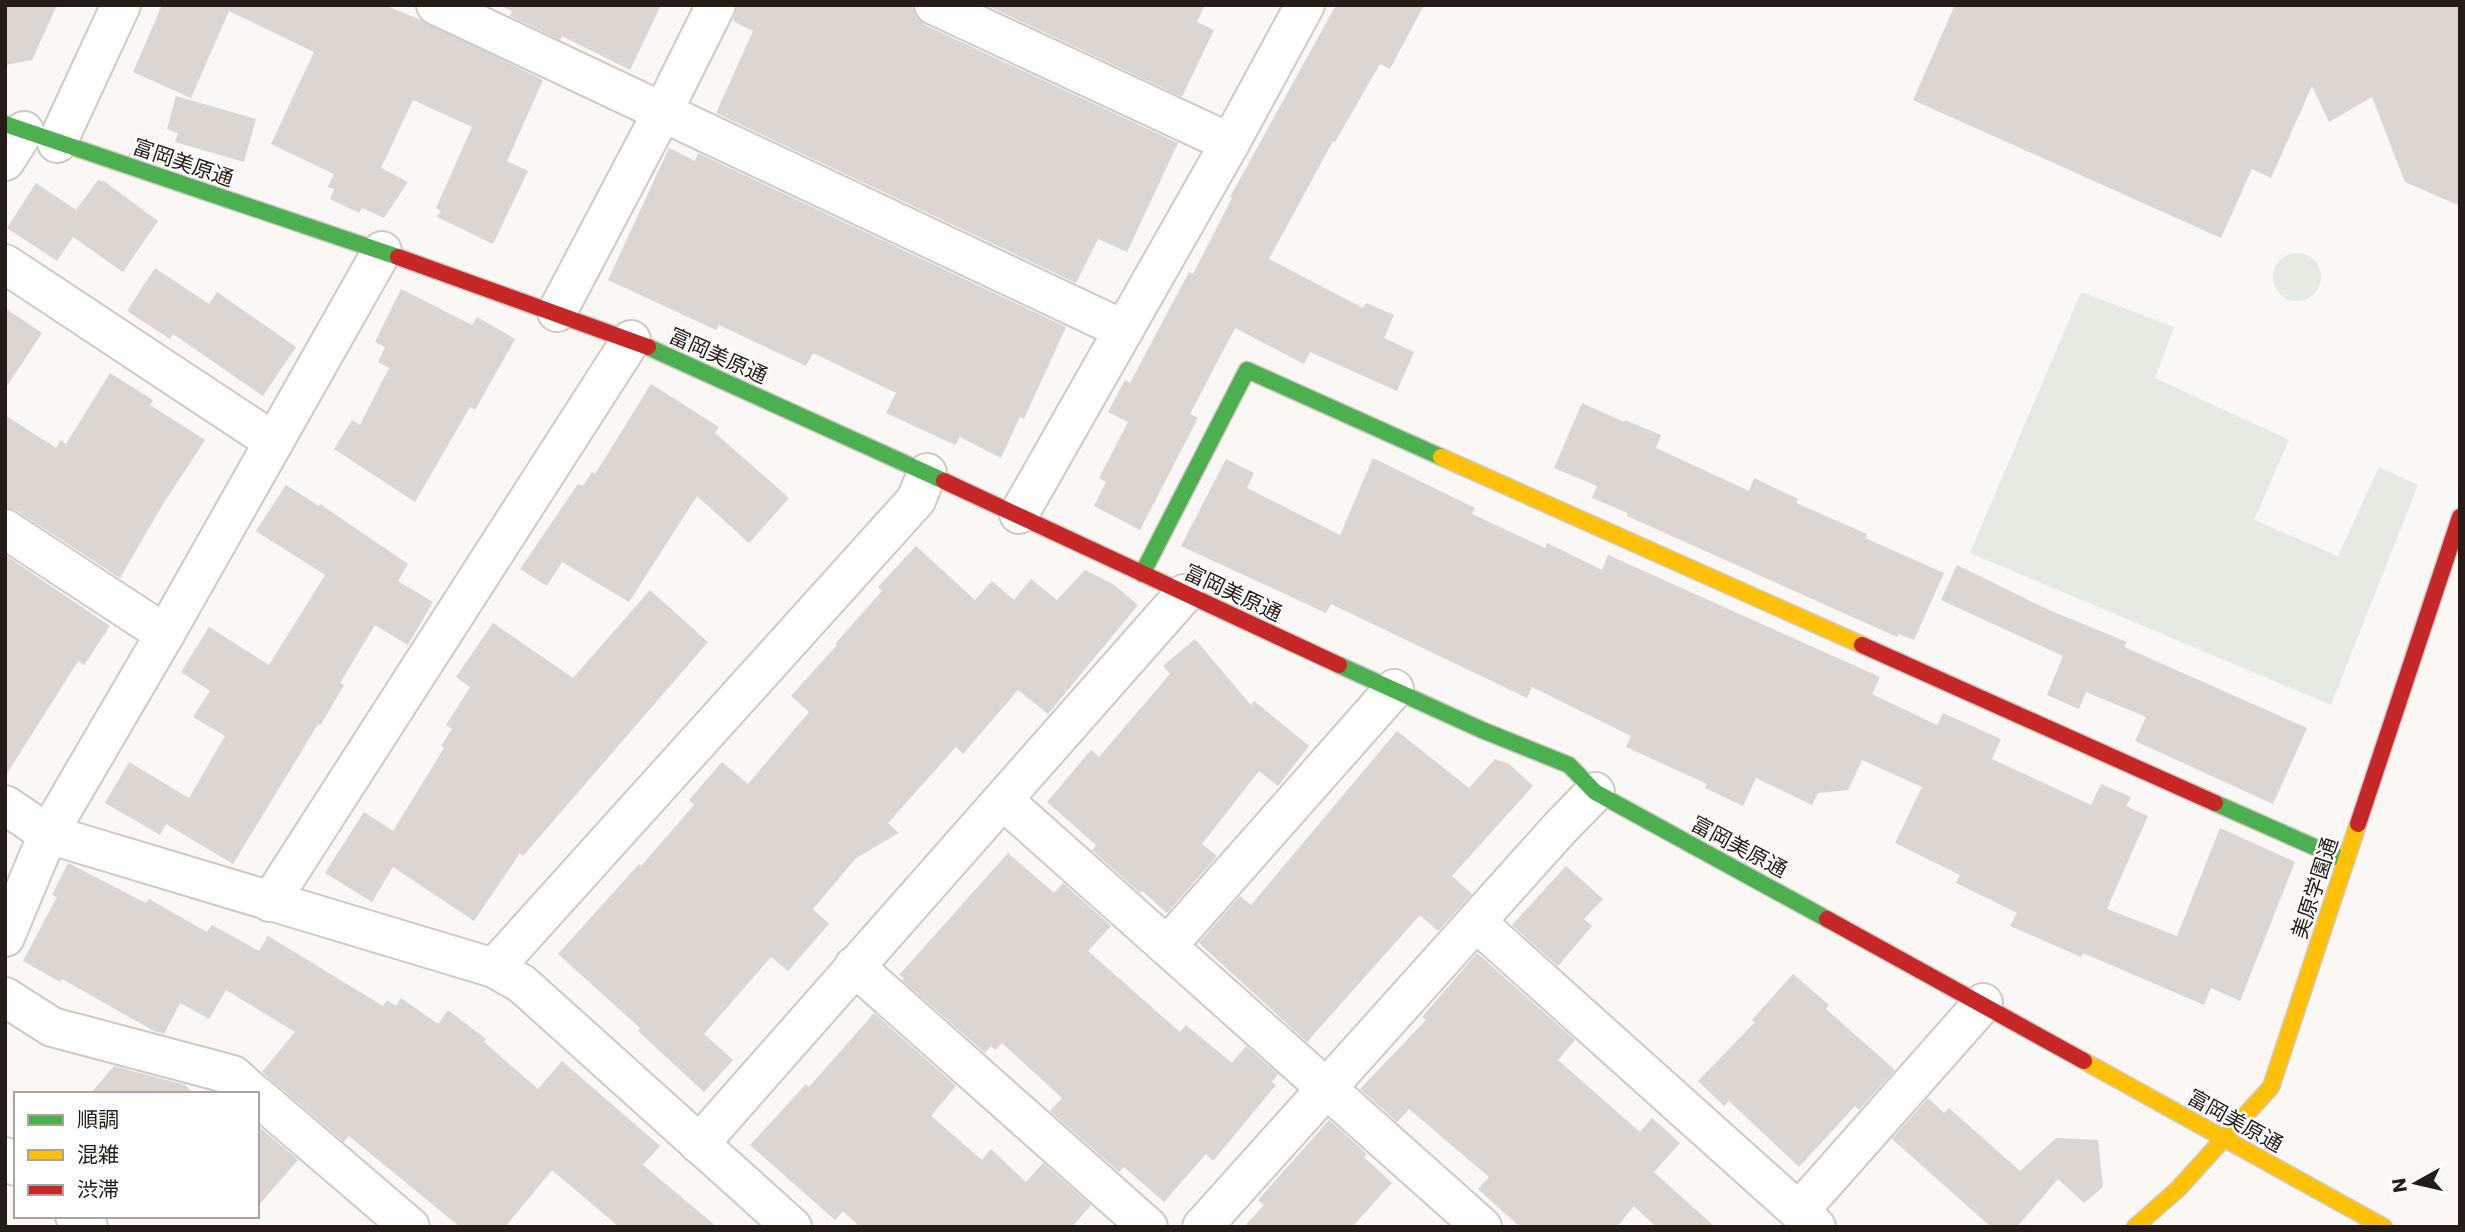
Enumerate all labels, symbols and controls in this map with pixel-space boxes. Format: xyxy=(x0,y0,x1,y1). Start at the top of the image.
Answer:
street label: 富岡美原通 xyxy=(129,132,238,193)
street label: 富岡美原通 xyxy=(664,321,772,390)
street label: 富岡美原通 xyxy=(1180,557,1287,628)
street label: 富岡美原通 xyxy=(1686,809,1792,884)
street label: 美原学園通 xyxy=(2285,833,2345,942)
street label: 富岡美原通 xyxy=(2182,1082,2288,1159)
legend xyxy=(14,1092,259,1218)
text: 順調 xyxy=(77,1105,119,1134)
text: 混雑 xyxy=(77,1140,119,1169)
north arrow xyxy=(2381,1148,2451,1218)
text: 渋滞 xyxy=(77,1175,119,1204)
text: N xyxy=(2385,1176,2414,1194)

